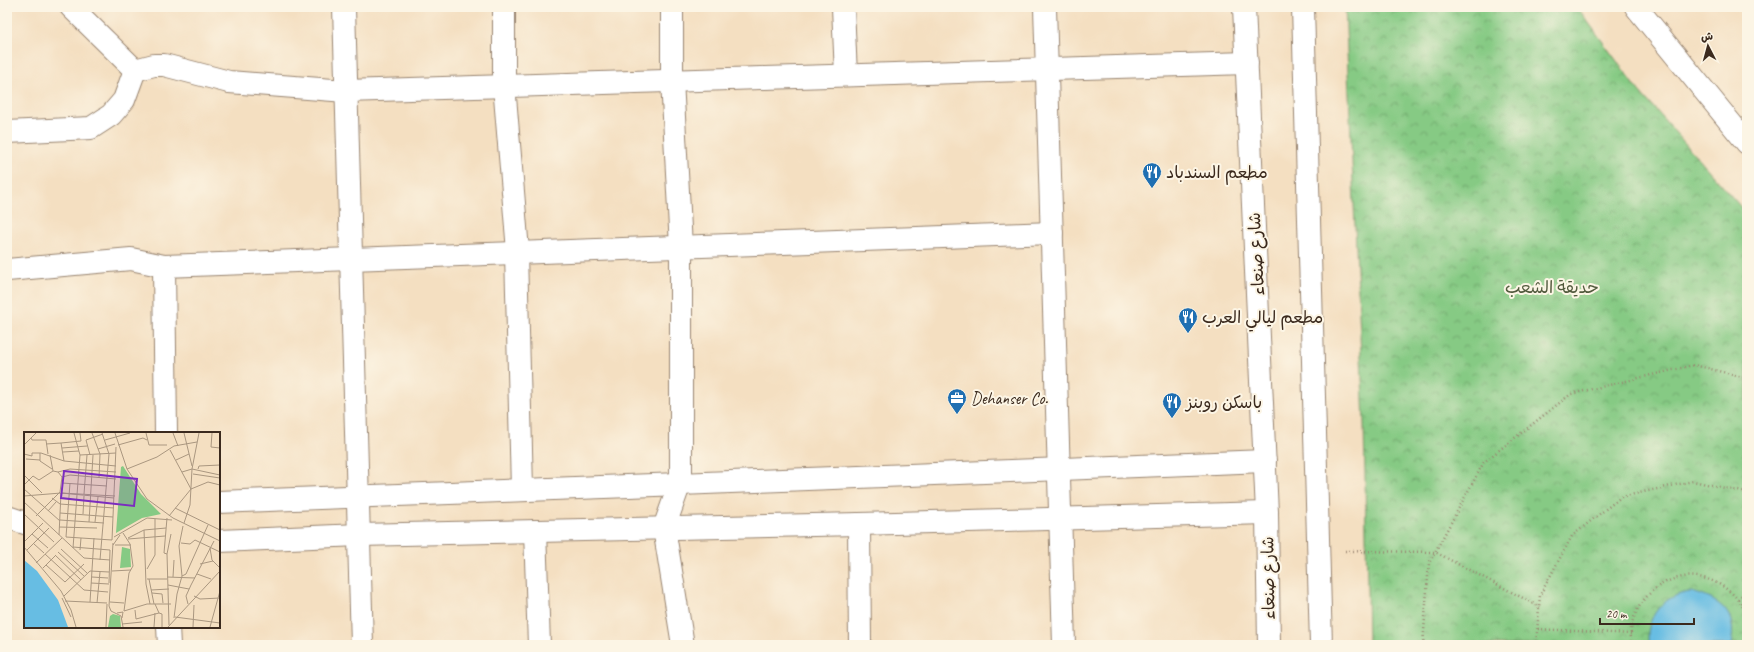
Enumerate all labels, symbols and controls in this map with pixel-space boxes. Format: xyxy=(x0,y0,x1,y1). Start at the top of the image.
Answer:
north arrow xyxy=(1688,26,1728,66)
text: ش xyxy=(1700,28,1714,44)
restaurant icon: مطعم السندباد xyxy=(1141,161,1163,189)
place label: مطعم السندباد xyxy=(1166,162,1268,185)
street label: شارع صنعاء xyxy=(1244,212,1270,296)
park label: حديقة الشعب xyxy=(1505,277,1599,298)
restaurant icon: مطعم ليالي العرب xyxy=(1177,306,1199,334)
place label: مطعم ليالي العرب xyxy=(1202,307,1323,332)
office icon: Dehanser Co. xyxy=(946,387,968,415)
place label: Dehanser Co. xyxy=(971,388,1048,409)
restaurant icon: باسكن روبنز xyxy=(1161,391,1183,419)
place label: باسكن روبنز xyxy=(1184,392,1262,413)
inset map xyxy=(24,432,220,628)
street label: شارع صنعاء xyxy=(1257,536,1281,620)
scale bar xyxy=(1600,600,1694,626)
text: 20 m xyxy=(1606,606,1628,622)

